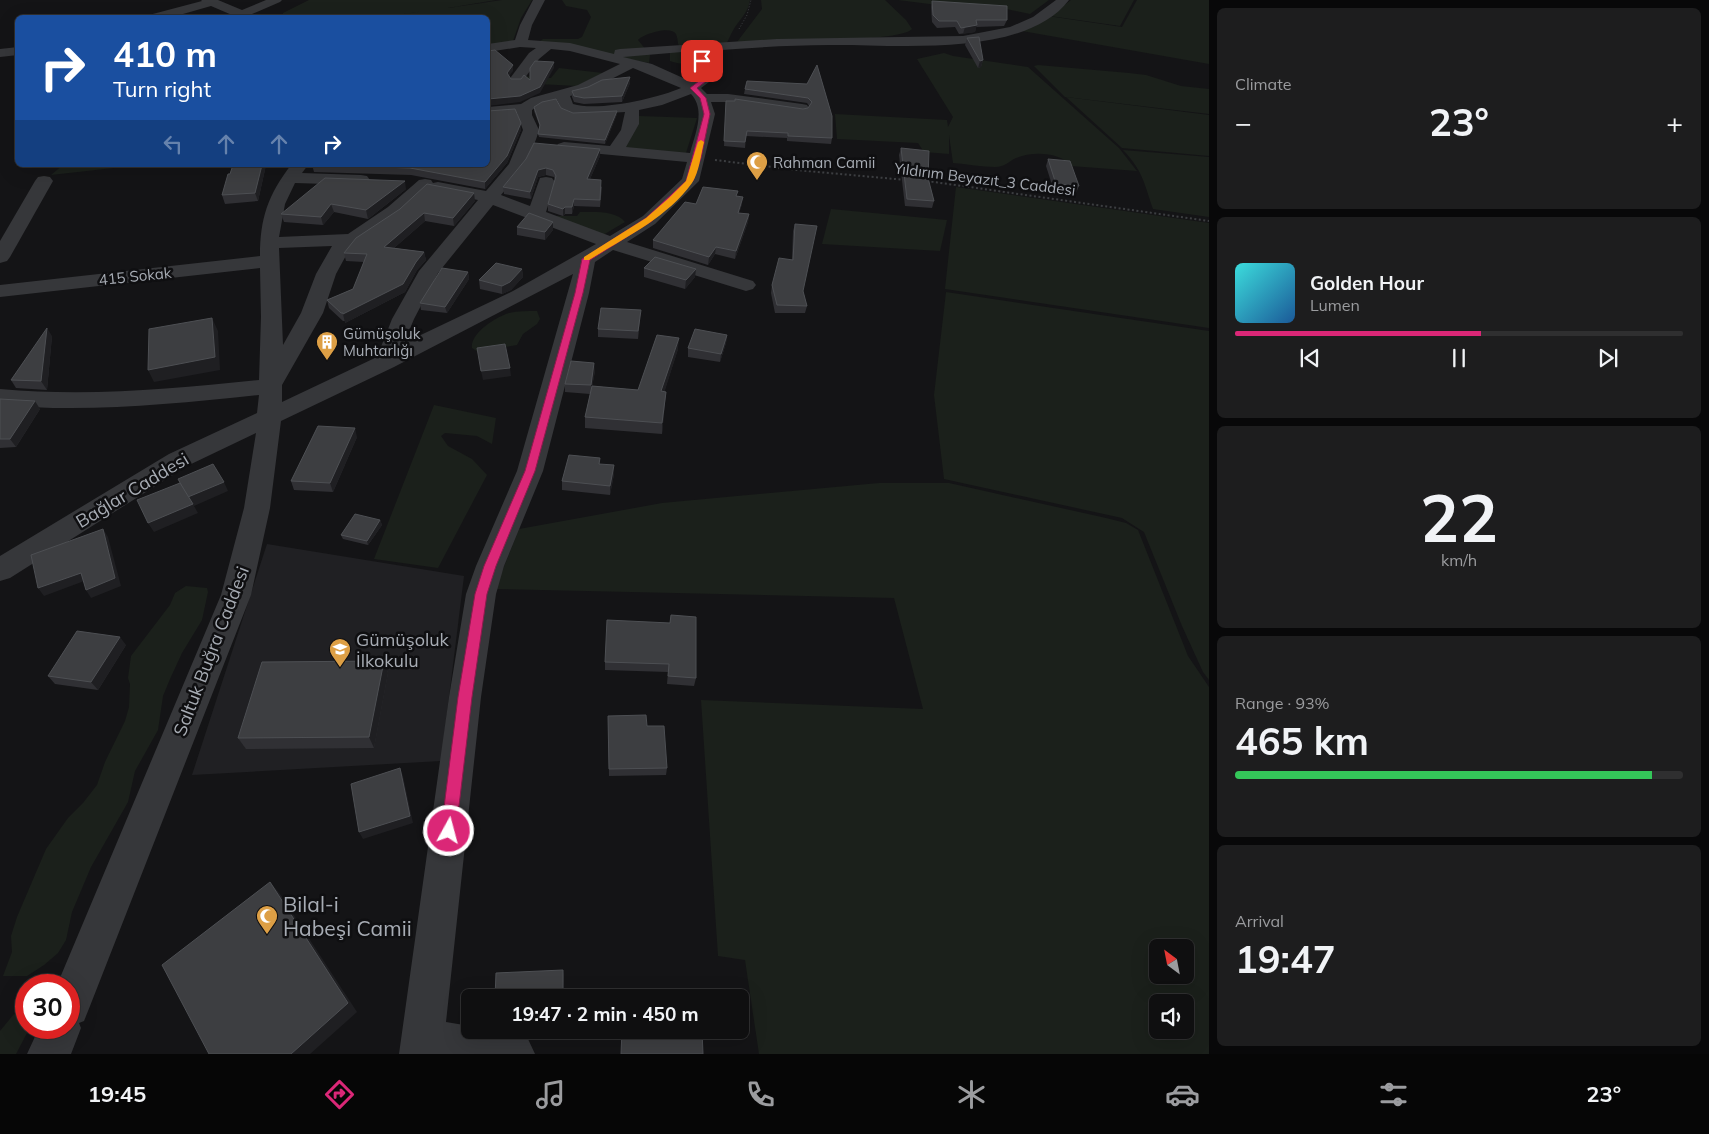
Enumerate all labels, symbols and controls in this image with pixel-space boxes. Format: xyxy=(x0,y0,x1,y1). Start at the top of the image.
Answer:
text: 410 m xyxy=(113,32,217,76)
icon: right xyxy=(30,35,95,100)
pin xyxy=(681,40,723,82)
icon: arrive xyxy=(688,47,716,75)
text: Climate xyxy=(1235,74,1291,94)
text: Turn right xyxy=(113,75,211,103)
text: 23° xyxy=(1429,98,1489,146)
text: − xyxy=(1235,105,1252,140)
text: + xyxy=(1666,105,1683,140)
icon: left xyxy=(159,130,187,158)
icon: ahead xyxy=(212,130,240,158)
icon: ahead xyxy=(265,130,293,158)
icon: right xyxy=(318,130,346,158)
mosque icon: Rahman Camii xyxy=(745,150,769,181)
place label: Rahman Camii xyxy=(773,153,875,172)
street label: Yıldırım Beyazıt_3 Caddesi xyxy=(892,158,1077,200)
street label: 415 Sokak xyxy=(98,263,173,289)
text: Golden Hour xyxy=(1310,271,1424,295)
text: Lumen xyxy=(1310,295,1360,315)
place label: Gümüşoluk Muhtarlığı xyxy=(343,324,421,360)
building icon: Gümüşoluk Muhtarlığı xyxy=(315,330,339,361)
icon: previous xyxy=(1296,344,1324,372)
icon: pause xyxy=(1445,344,1473,372)
icon: next xyxy=(1594,344,1622,372)
street label: Bağlar Caddesi xyxy=(71,447,193,533)
text: 22 xyxy=(1420,477,1498,558)
text: km/h xyxy=(1441,550,1477,570)
street label: Saltuk Buğra Caddesi xyxy=(168,563,254,739)
place label: Gümüşoluk İlkokulu xyxy=(356,628,450,672)
school or university icon: Gümüşoluk İlkokulu xyxy=(328,637,352,668)
text: Range · 93% xyxy=(1235,693,1330,713)
text: 465 km xyxy=(1235,717,1369,765)
position arrow xyxy=(422,804,474,856)
place label: Bilal-i Habeşi Camii xyxy=(283,891,412,941)
mosque icon: Bilal-i Habeşi Camii xyxy=(255,904,279,935)
text: Arrival xyxy=(1235,911,1284,931)
text: 19:47 xyxy=(1235,935,1336,983)
north arrow xyxy=(1149,939,1194,984)
map controls xyxy=(1149,939,1194,1039)
speed limit sign: 30 xyxy=(15,974,80,1039)
button: sound xyxy=(1149,994,1194,1039)
text: 19:47 · 2 min · 450 m xyxy=(511,1002,699,1026)
icon: directions xyxy=(322,1077,357,1112)
icon: music xyxy=(533,1077,568,1112)
icon: phone xyxy=(743,1077,778,1112)
icon: climate xyxy=(954,1077,989,1112)
icon: car xyxy=(1165,1077,1200,1112)
icon: filters xyxy=(1376,1077,1411,1112)
text: 19:45 xyxy=(88,1080,146,1108)
text: 23° xyxy=(1586,1080,1621,1108)

